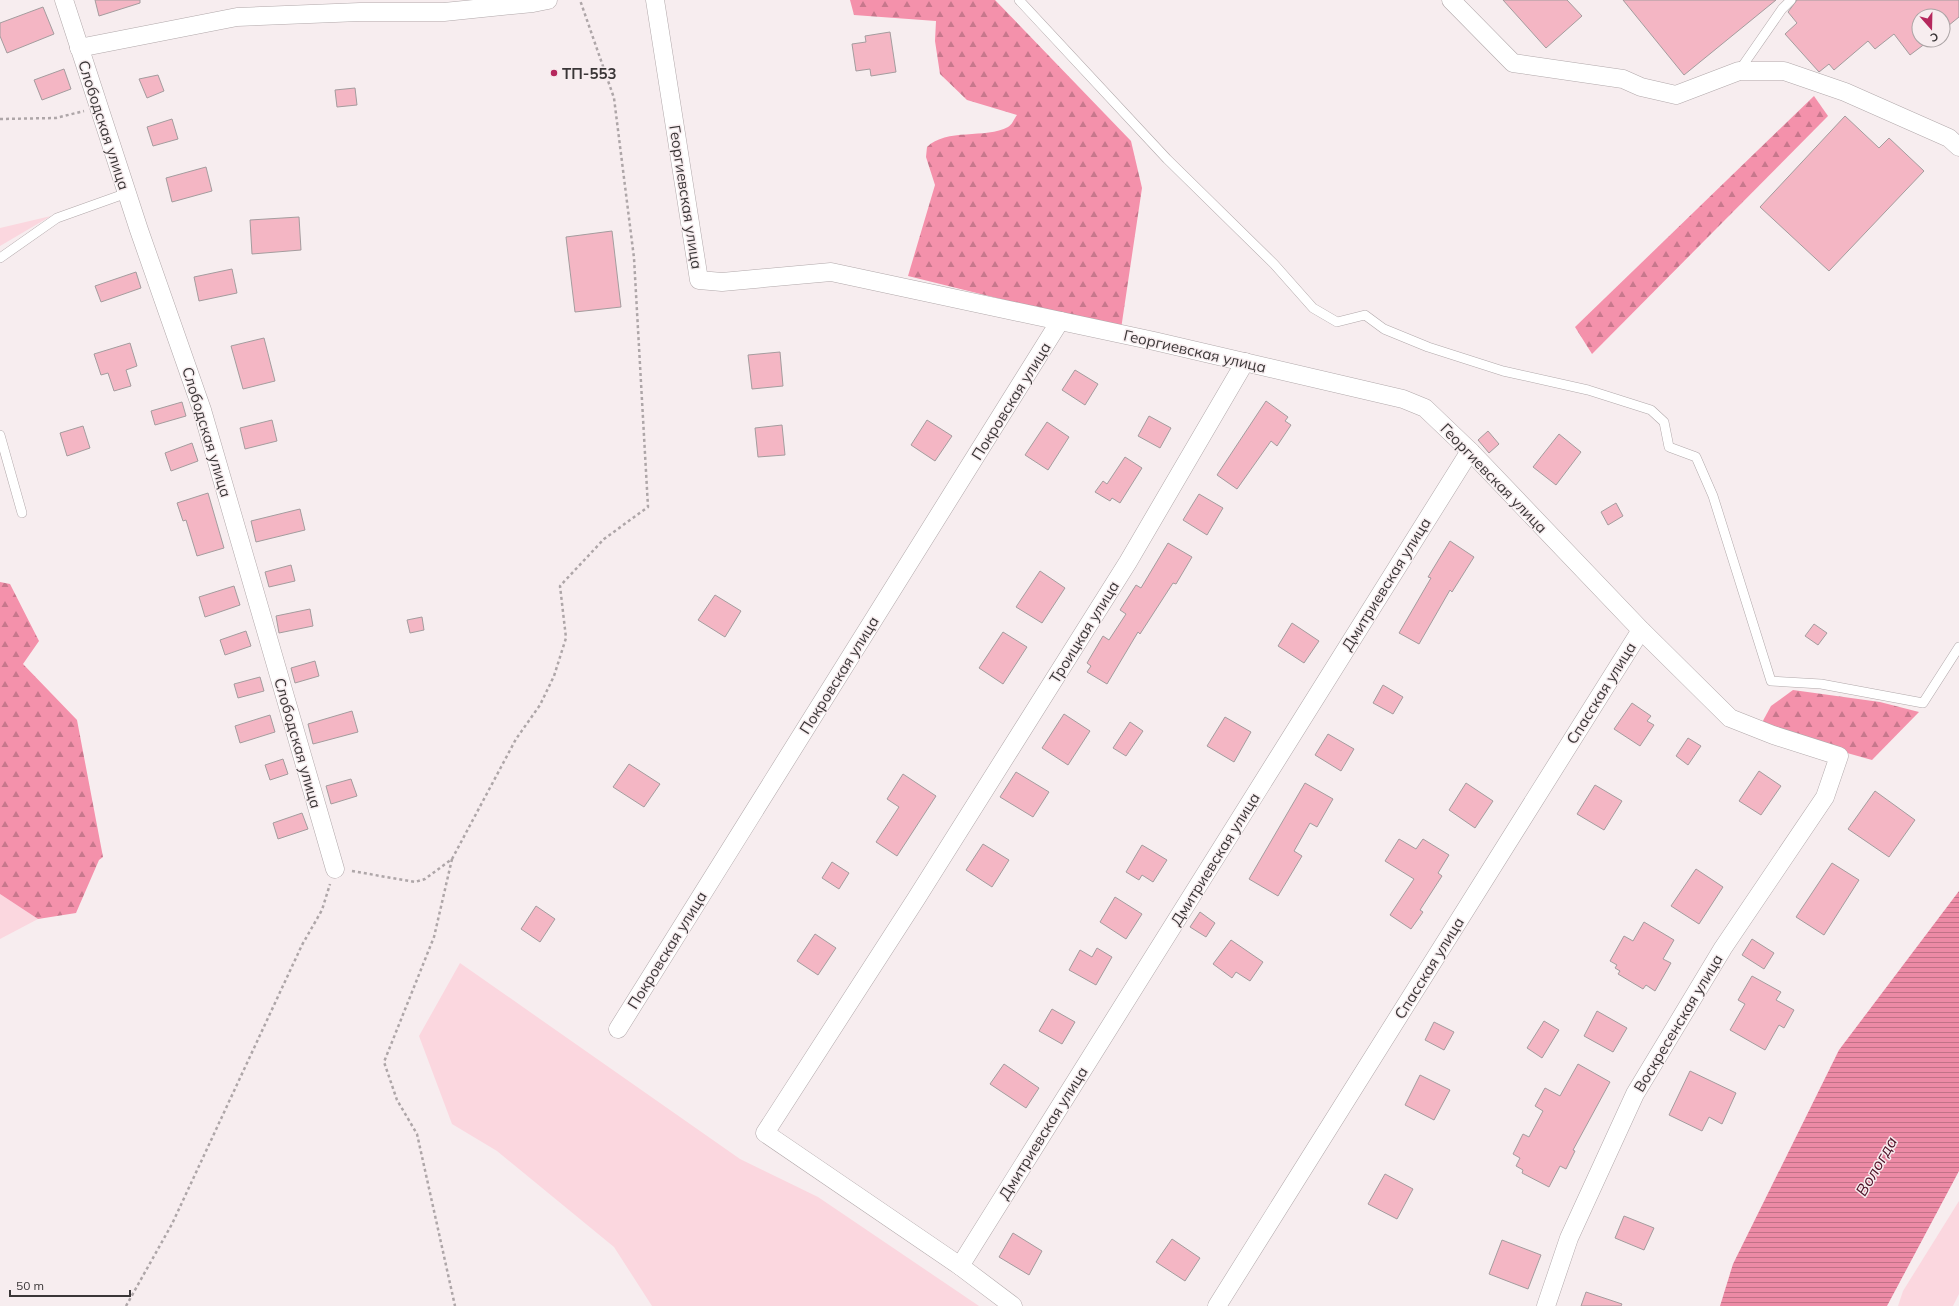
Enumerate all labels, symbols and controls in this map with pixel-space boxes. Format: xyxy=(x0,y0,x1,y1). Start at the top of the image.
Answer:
north arrow xyxy=(1911,8,1951,48)
text: С xyxy=(1928,30,1940,45)
street label: Слободская улица xyxy=(74,58,134,192)
place label: ТП-553 xyxy=(562,64,616,83)
marker: ТП-553 xyxy=(549,68,559,78)
street label: Георгиевская улица xyxy=(665,124,707,270)
street label: Георгиевская улица xyxy=(1122,325,1268,377)
street label: Покровская улица xyxy=(967,339,1055,463)
street label: Слободская улица xyxy=(178,365,236,499)
street label: Георгиевская улица xyxy=(1437,419,1551,537)
street label: Дмитриевская улица xyxy=(1337,514,1435,654)
street label: Троицкая улица xyxy=(1045,577,1123,687)
street label: Покровская улица xyxy=(795,613,883,737)
street label: Спасская улица xyxy=(1562,639,1640,747)
street label: Слободская улица xyxy=(270,675,326,811)
street label: Дмитриевская улица xyxy=(1166,789,1264,929)
street label: Покровская улица xyxy=(623,888,711,1012)
street label: Спасская улица xyxy=(1390,914,1468,1022)
street label: Воскресенская улица xyxy=(1629,951,1727,1095)
street label: Дмитриевская улица xyxy=(994,1063,1092,1203)
water label: Вологда xyxy=(1851,1133,1901,1199)
scale bar xyxy=(10,1272,130,1298)
text: 50 m xyxy=(16,1278,44,1293)

